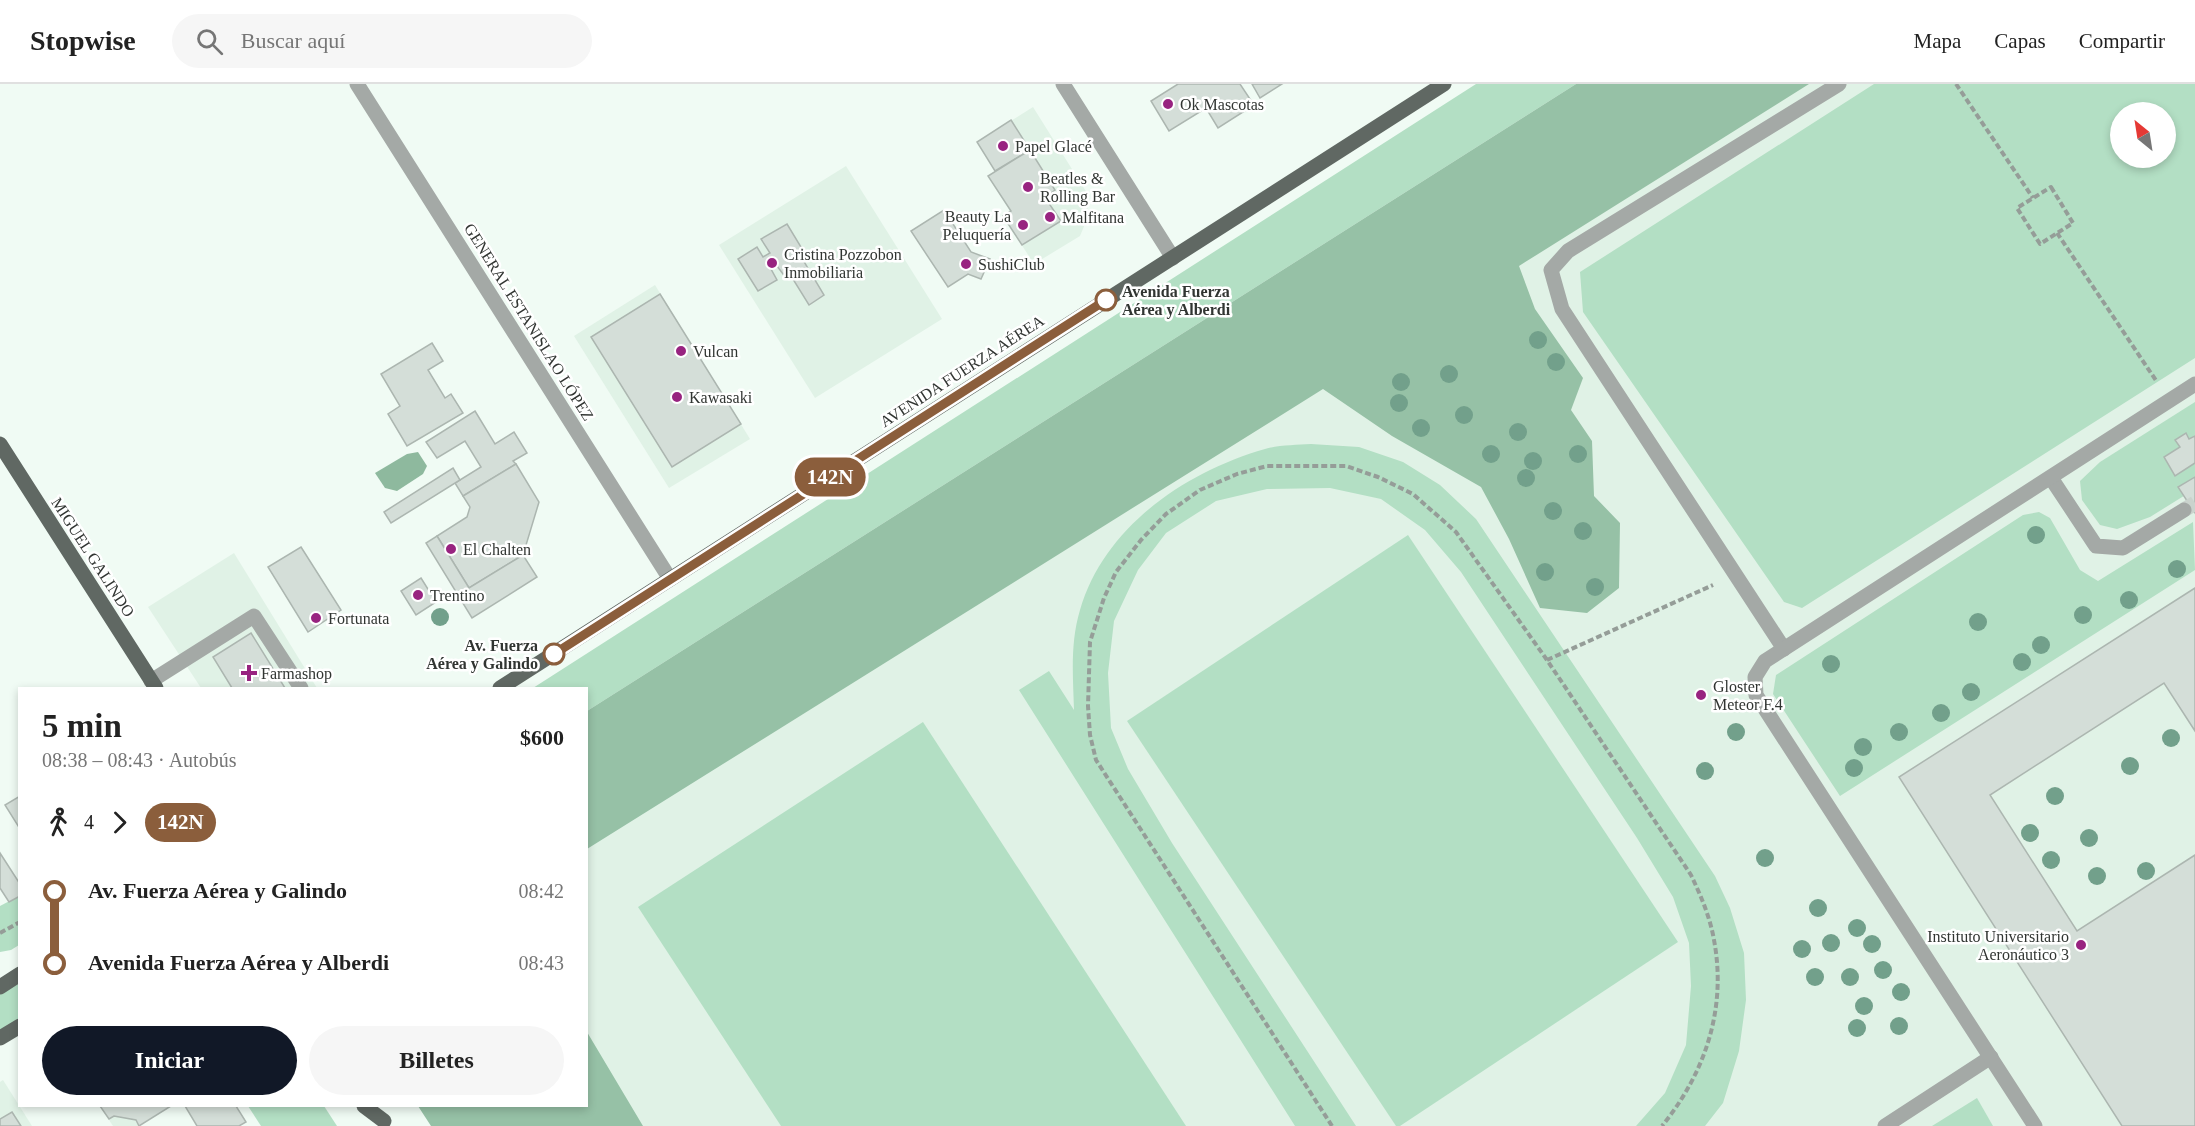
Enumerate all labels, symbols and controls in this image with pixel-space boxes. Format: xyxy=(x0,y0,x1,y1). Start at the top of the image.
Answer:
search box xyxy=(172,14,592,68)
text: Stopwise xyxy=(30,25,136,56)
icon: search xyxy=(193,25,226,58)
text: Buscar aquí xyxy=(241,28,345,53)
text: Mapa xyxy=(1914,29,1961,53)
text: Capas xyxy=(1994,29,2046,53)
text: Compartir xyxy=(2079,29,2165,53)
place label: Ok Mascotas xyxy=(1180,96,1264,113)
marker: Ok Mascotas xyxy=(1161,97,1175,111)
north arrow xyxy=(2110,102,2176,168)
map controls xyxy=(2110,102,2176,168)
place label: Papel Glacé xyxy=(1015,138,1092,156)
marker: Papel Glacé xyxy=(996,139,1010,153)
place label: Beatles & Rolling Bar xyxy=(1040,170,1116,206)
marker: Beatles & Rolling Bar xyxy=(1021,180,1035,194)
place label: Beauty La Peluquería xyxy=(943,208,1011,244)
place label: Malfitana xyxy=(1062,209,1124,226)
marker: Malfitana xyxy=(1043,210,1057,224)
marker: Beauty La Peluquería xyxy=(1016,218,1030,232)
street label: GENERAL ESTANISLAO LÓPEZ xyxy=(461,220,598,424)
place label: Cristina Pozzobon Inmobiliaria xyxy=(784,246,902,281)
marker: Cristina Pozzobon Inmobiliaria xyxy=(765,256,779,270)
place label: SushiClub xyxy=(978,256,1045,273)
marker: SushiClub xyxy=(959,257,973,271)
place label: Avenida Fuerza Aérea y Alberdi xyxy=(1122,283,1231,319)
marker: Avenida Fuerza Aérea y Alberdi xyxy=(1095,289,1117,311)
street label: AVENIDA FUERZA AÉREA xyxy=(876,311,1047,430)
place label: Vulcan xyxy=(693,343,738,360)
marker: Vulcan xyxy=(674,344,688,358)
place label: Kawasaki xyxy=(689,389,753,406)
marker: Kawasaki xyxy=(670,390,684,404)
line badge: 142N xyxy=(788,458,872,496)
text: 142N xyxy=(807,465,853,489)
street label: MIGUEL GALINDO xyxy=(48,494,138,620)
place label: El Chalten xyxy=(463,541,531,558)
marker: El Chalten xyxy=(444,542,458,556)
place label: Trentino xyxy=(430,587,485,604)
marker: Trentino xyxy=(411,588,425,602)
place label: Fortunata xyxy=(328,610,389,627)
marker: Fortunata xyxy=(309,611,323,625)
place label: Av. Fuerza Aérea y Galindo xyxy=(426,637,538,673)
marker: Av. Fuerza Aérea y Galindo xyxy=(543,643,565,665)
place label: Farmashop xyxy=(261,665,332,683)
marker: Farmashop xyxy=(242,666,256,680)
place label: Gloster Meteor F.4 xyxy=(1713,678,1783,713)
marker: Gloster Meteor F.4 xyxy=(1694,688,1708,702)
text: 5 min xyxy=(42,708,122,744)
text: $600 xyxy=(520,725,564,750)
text: 08:38 – 08:43 · Autobús xyxy=(42,749,236,771)
icon: walk xyxy=(42,806,75,839)
icon: forward xyxy=(103,806,136,839)
text: 142N xyxy=(157,810,204,834)
text: 4 xyxy=(84,811,94,833)
text: Av. Fuerza Aérea y Galindo xyxy=(88,878,347,903)
text: 08:42 xyxy=(518,880,564,902)
place label: Instituto Universitario Aeronáutico 3 xyxy=(1927,928,2069,963)
marker: Instituto Universitario Aeronáutico 3 xyxy=(2074,938,2088,952)
text: Avenida Fuerza Aérea y Alberdi xyxy=(88,950,389,975)
text: 08:43 xyxy=(518,952,564,974)
button: Iniciar xyxy=(42,1026,297,1095)
button: Billetes xyxy=(309,1026,564,1095)

